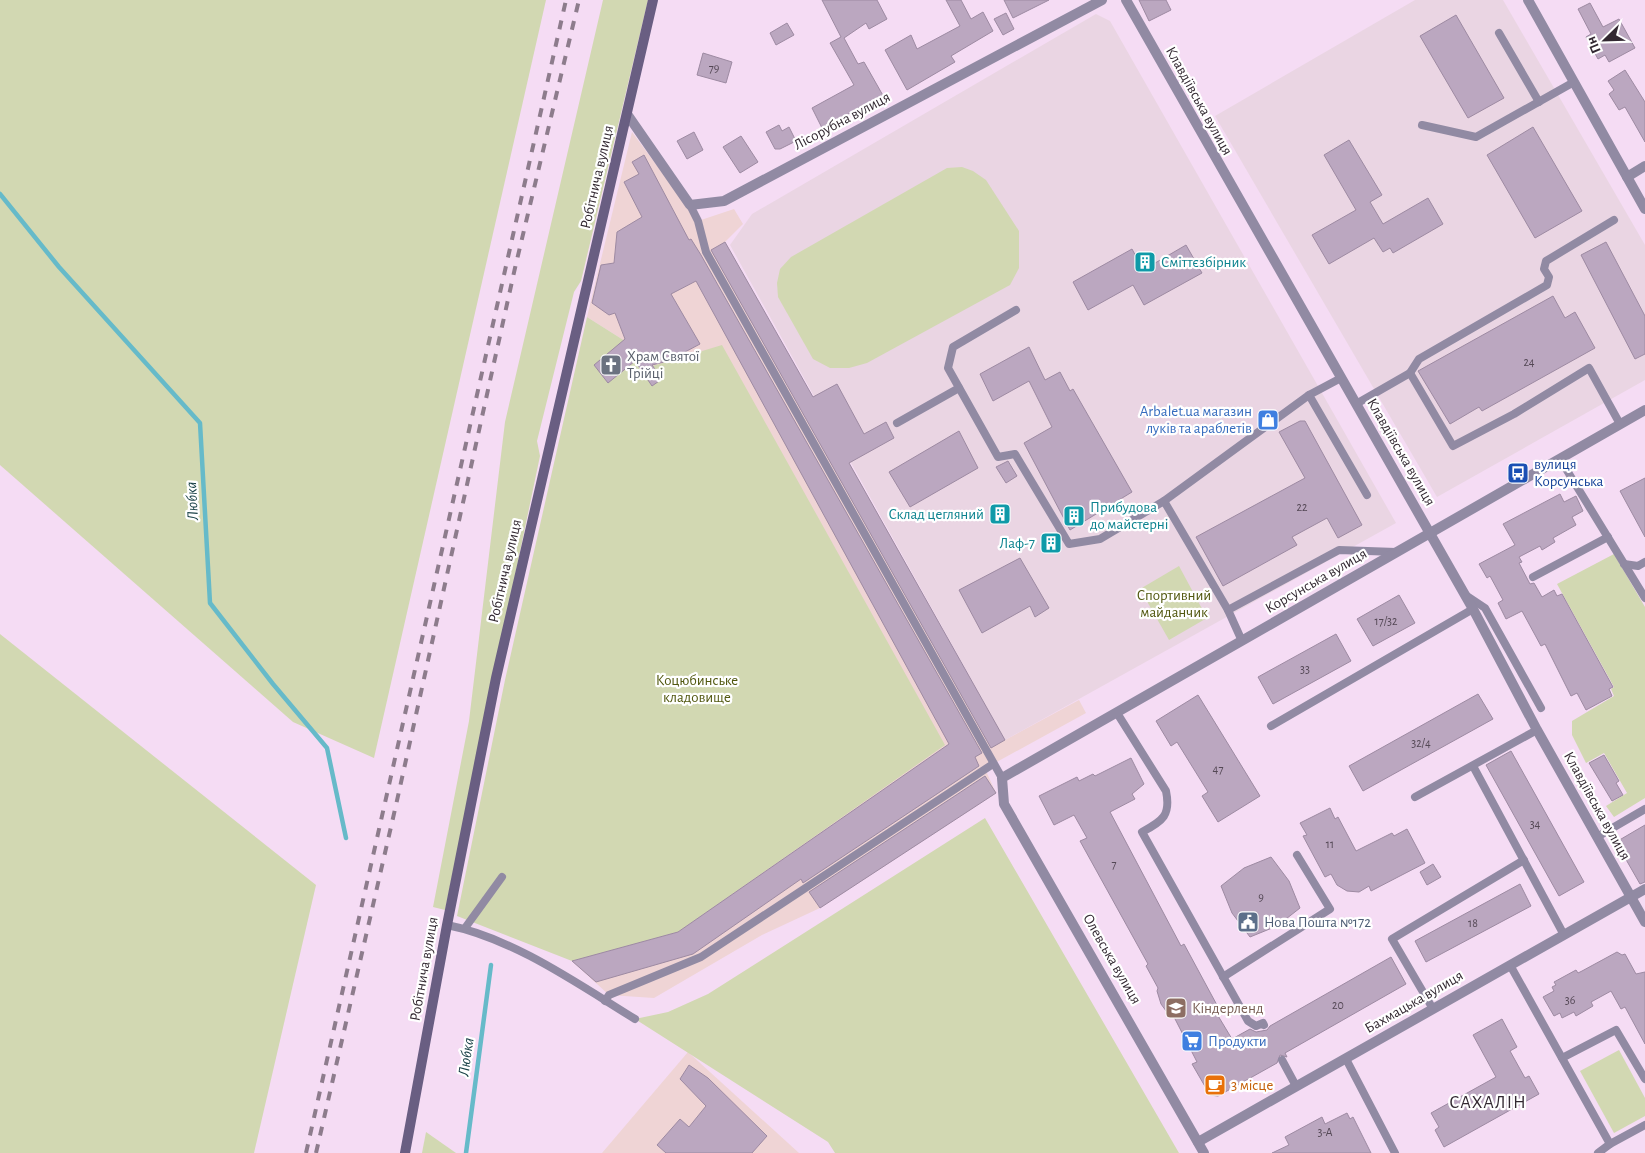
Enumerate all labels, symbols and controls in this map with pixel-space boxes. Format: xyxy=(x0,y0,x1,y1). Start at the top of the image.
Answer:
north arrow xyxy=(1580,15,1630,65)
text: Пн xyxy=(1584,34,1604,55)
street label: Клавдіївська вулиця xyxy=(1163,44,1235,158)
house number: 79 xyxy=(709,62,720,74)
street label: Лісорубна вулиця xyxy=(791,89,893,153)
street label: Робітнича вулиця xyxy=(578,124,616,230)
building icon: Сміттєзбірник xyxy=(1133,250,1157,274)
place label: Сміттєзбірник xyxy=(1161,255,1246,270)
place label: Храм Святої Трійці xyxy=(627,349,700,381)
church icon: Храм Святої Трійці xyxy=(599,353,623,377)
house number: 24 xyxy=(1523,356,1535,368)
street label: Клавдіївська вулиця xyxy=(1364,396,1438,508)
place label: Arbalet.ua магазин луків та араблетів xyxy=(1140,404,1252,436)
shop icon: Arbalet.ua магазин луків та араблетів xyxy=(1256,408,1280,432)
place label: вулиця Корсунська xyxy=(1534,457,1603,489)
bus stop icon: вулиця Корсунська xyxy=(1506,461,1530,485)
water label: Любка xyxy=(183,481,201,522)
place label: Прибудова до майстерні xyxy=(1090,500,1168,532)
house number: 22 xyxy=(1297,501,1308,513)
building icon: Склад цегляний xyxy=(988,502,1012,526)
building icon: Прибудова до майстерні xyxy=(1062,504,1086,528)
place label: Склад цегляний xyxy=(888,507,984,522)
street label: Робітнича вулиця xyxy=(486,518,524,624)
building icon: Лаф-7 xyxy=(1039,531,1063,555)
place label: Лаф-7 xyxy=(1000,536,1035,551)
street label: Корсунська вулиця xyxy=(1263,546,1369,616)
park label: Спортивний майданчик xyxy=(1137,588,1211,620)
house number: 17/32 xyxy=(1375,615,1398,627)
house number: 33 xyxy=(1300,663,1310,675)
park label: Коцюбинське кладовище xyxy=(656,673,738,705)
house number: 32/4 xyxy=(1411,737,1431,749)
street label: Клавдіївська вулиця xyxy=(1561,749,1633,863)
house number: 47 xyxy=(1213,763,1223,775)
house number: 34 xyxy=(1530,818,1541,830)
house number: 11 xyxy=(1326,838,1334,850)
house number: 7 xyxy=(1111,858,1117,870)
house number: 9 xyxy=(1258,891,1264,903)
public building icon: Нова Пошта №172 xyxy=(1236,910,1260,934)
street label: Олевська вулиця xyxy=(1080,911,1144,1007)
place label: Нова Пошта №172 xyxy=(1264,915,1371,930)
street label: Робітнича вулиця xyxy=(407,916,441,1022)
house number: 18 xyxy=(1468,917,1478,929)
street label: Бахмацька вулиця xyxy=(1362,968,1466,1036)
house number: 36 xyxy=(1565,994,1576,1006)
school or university icon: Кіндерленд xyxy=(1164,996,1188,1020)
house number: 20 xyxy=(1332,999,1344,1011)
place label: Кіндерленд xyxy=(1192,1001,1264,1016)
supermarket icon: Продукти xyxy=(1180,1029,1204,1053)
place label: Продукти xyxy=(1208,1034,1267,1049)
water label: Любка xyxy=(455,1036,477,1078)
cafe icon: 3 місце xyxy=(1203,1073,1227,1097)
place label: 3 місце xyxy=(1231,1078,1273,1093)
district label: САХАЛІН xyxy=(1449,1094,1527,1112)
house number: 3-А xyxy=(1317,1126,1333,1138)

